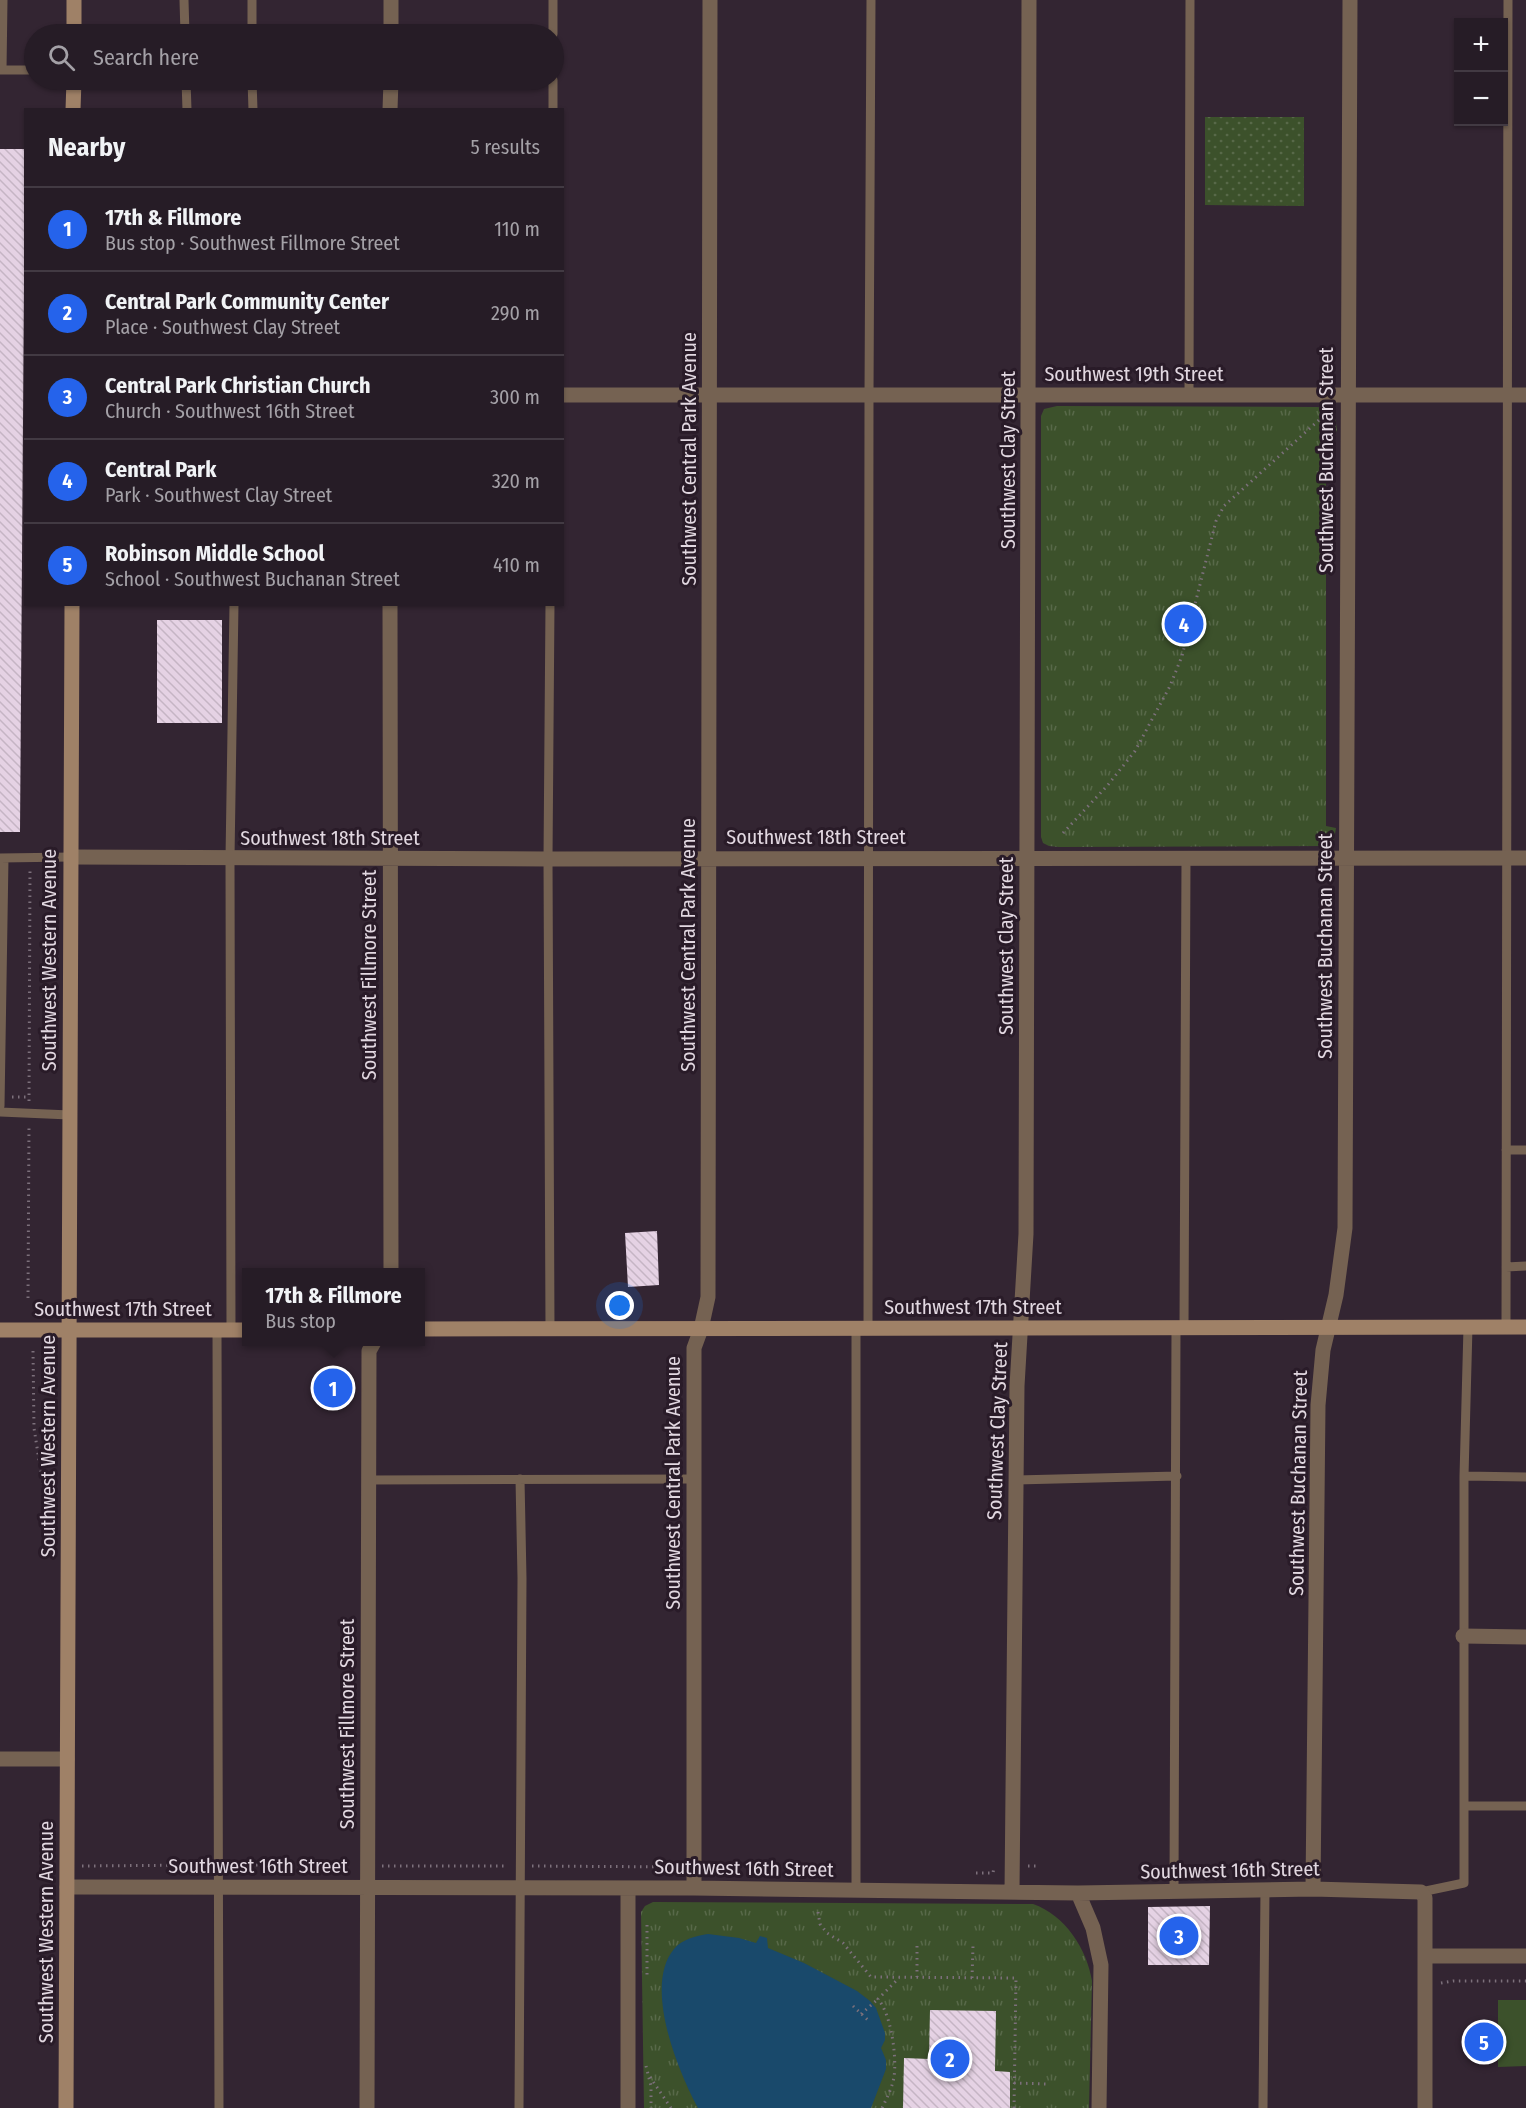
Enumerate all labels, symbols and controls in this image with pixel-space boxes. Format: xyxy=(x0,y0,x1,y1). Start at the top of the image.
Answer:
map controls xyxy=(1454,18,1508,126)
button: + xyxy=(1454,18,1508,72)
search box xyxy=(24,24,564,90)
icon: search xyxy=(45,41,78,74)
text: Search here xyxy=(93,44,199,71)
button: − xyxy=(1454,72,1508,126)
text: Nearby xyxy=(48,132,125,163)
text: 5 results xyxy=(470,135,540,159)
text: 17th & Fillmore xyxy=(105,204,241,231)
text: 1 xyxy=(63,217,72,241)
text: 110 m xyxy=(494,217,540,241)
text: Bus stop · Southwest Fillmore Street xyxy=(105,231,400,255)
text: Central Park Community Center xyxy=(105,288,389,315)
text: 2 xyxy=(63,301,72,325)
text: 290 m xyxy=(491,301,540,325)
text: Place · Southwest Clay Street xyxy=(105,315,340,339)
street label: Southwest Central Park Avenue xyxy=(677,332,701,586)
street label: Southwest Buchanan Street xyxy=(1314,347,1338,573)
street label: Southwest 19th Street xyxy=(1044,362,1224,386)
street label: Southwest Clay Street xyxy=(996,370,1020,549)
text: Central Park Christian Church xyxy=(105,372,370,399)
text: 3 xyxy=(63,385,72,409)
text: 300 m xyxy=(490,385,540,409)
text: Church · Southwest 16th Street xyxy=(105,399,355,423)
text: Central Park xyxy=(105,456,216,483)
text: 4 xyxy=(62,469,73,493)
text: 320 m xyxy=(492,469,540,493)
text: Park · Southwest Clay Street xyxy=(105,483,332,507)
text: Robinson Middle School xyxy=(105,540,325,567)
text: 5 xyxy=(63,553,72,577)
text: 410 m xyxy=(493,553,540,577)
text: School · Southwest Buchanan Street xyxy=(105,567,400,591)
pin: 4 xyxy=(1164,602,1204,646)
street label: Southwest Central Park Avenue xyxy=(676,818,700,1072)
street label: Southwest 18th Street xyxy=(726,825,906,849)
street label: Southwest 18th Street xyxy=(240,826,420,850)
street label: Southwest Buchanan Street xyxy=(1313,833,1337,1059)
street label: Southwest Western Avenue xyxy=(37,849,61,1071)
street label: Southwest Clay Street xyxy=(994,856,1018,1035)
street label: Southwest Fillmore Street xyxy=(357,869,381,1080)
popup xyxy=(242,1268,425,1346)
text: 17th & Fillmore xyxy=(265,1282,402,1309)
your location xyxy=(605,1291,634,1320)
street label: Southwest 17th Street xyxy=(884,1295,1062,1319)
street label: Southwest 17th Street xyxy=(34,1297,212,1321)
text: Bus stop xyxy=(265,1309,336,1333)
street label: Southwest Western Avenue xyxy=(36,1335,60,1557)
street label: Southwest Clay Street xyxy=(982,1341,1012,1520)
street label: Southwest Central Park Avenue xyxy=(661,1356,685,1610)
pin: 1 xyxy=(314,1366,352,1410)
street label: Southwest Buchanan Street xyxy=(1284,1369,1312,1596)
street label: Southwest Fillmore Street xyxy=(335,1618,359,1829)
street label: Southwest Western Avenue xyxy=(34,1821,58,2043)
street label: Southwest 16th Street xyxy=(168,1854,348,1878)
street label: Southwest 16th Street xyxy=(654,1854,834,1882)
street label: Southwest 16th Street xyxy=(1140,1856,1320,1884)
pin: 3 xyxy=(1160,1914,1198,1958)
pin: 5 xyxy=(1464,2020,1504,2064)
pin: 2 xyxy=(930,2036,970,2082)

